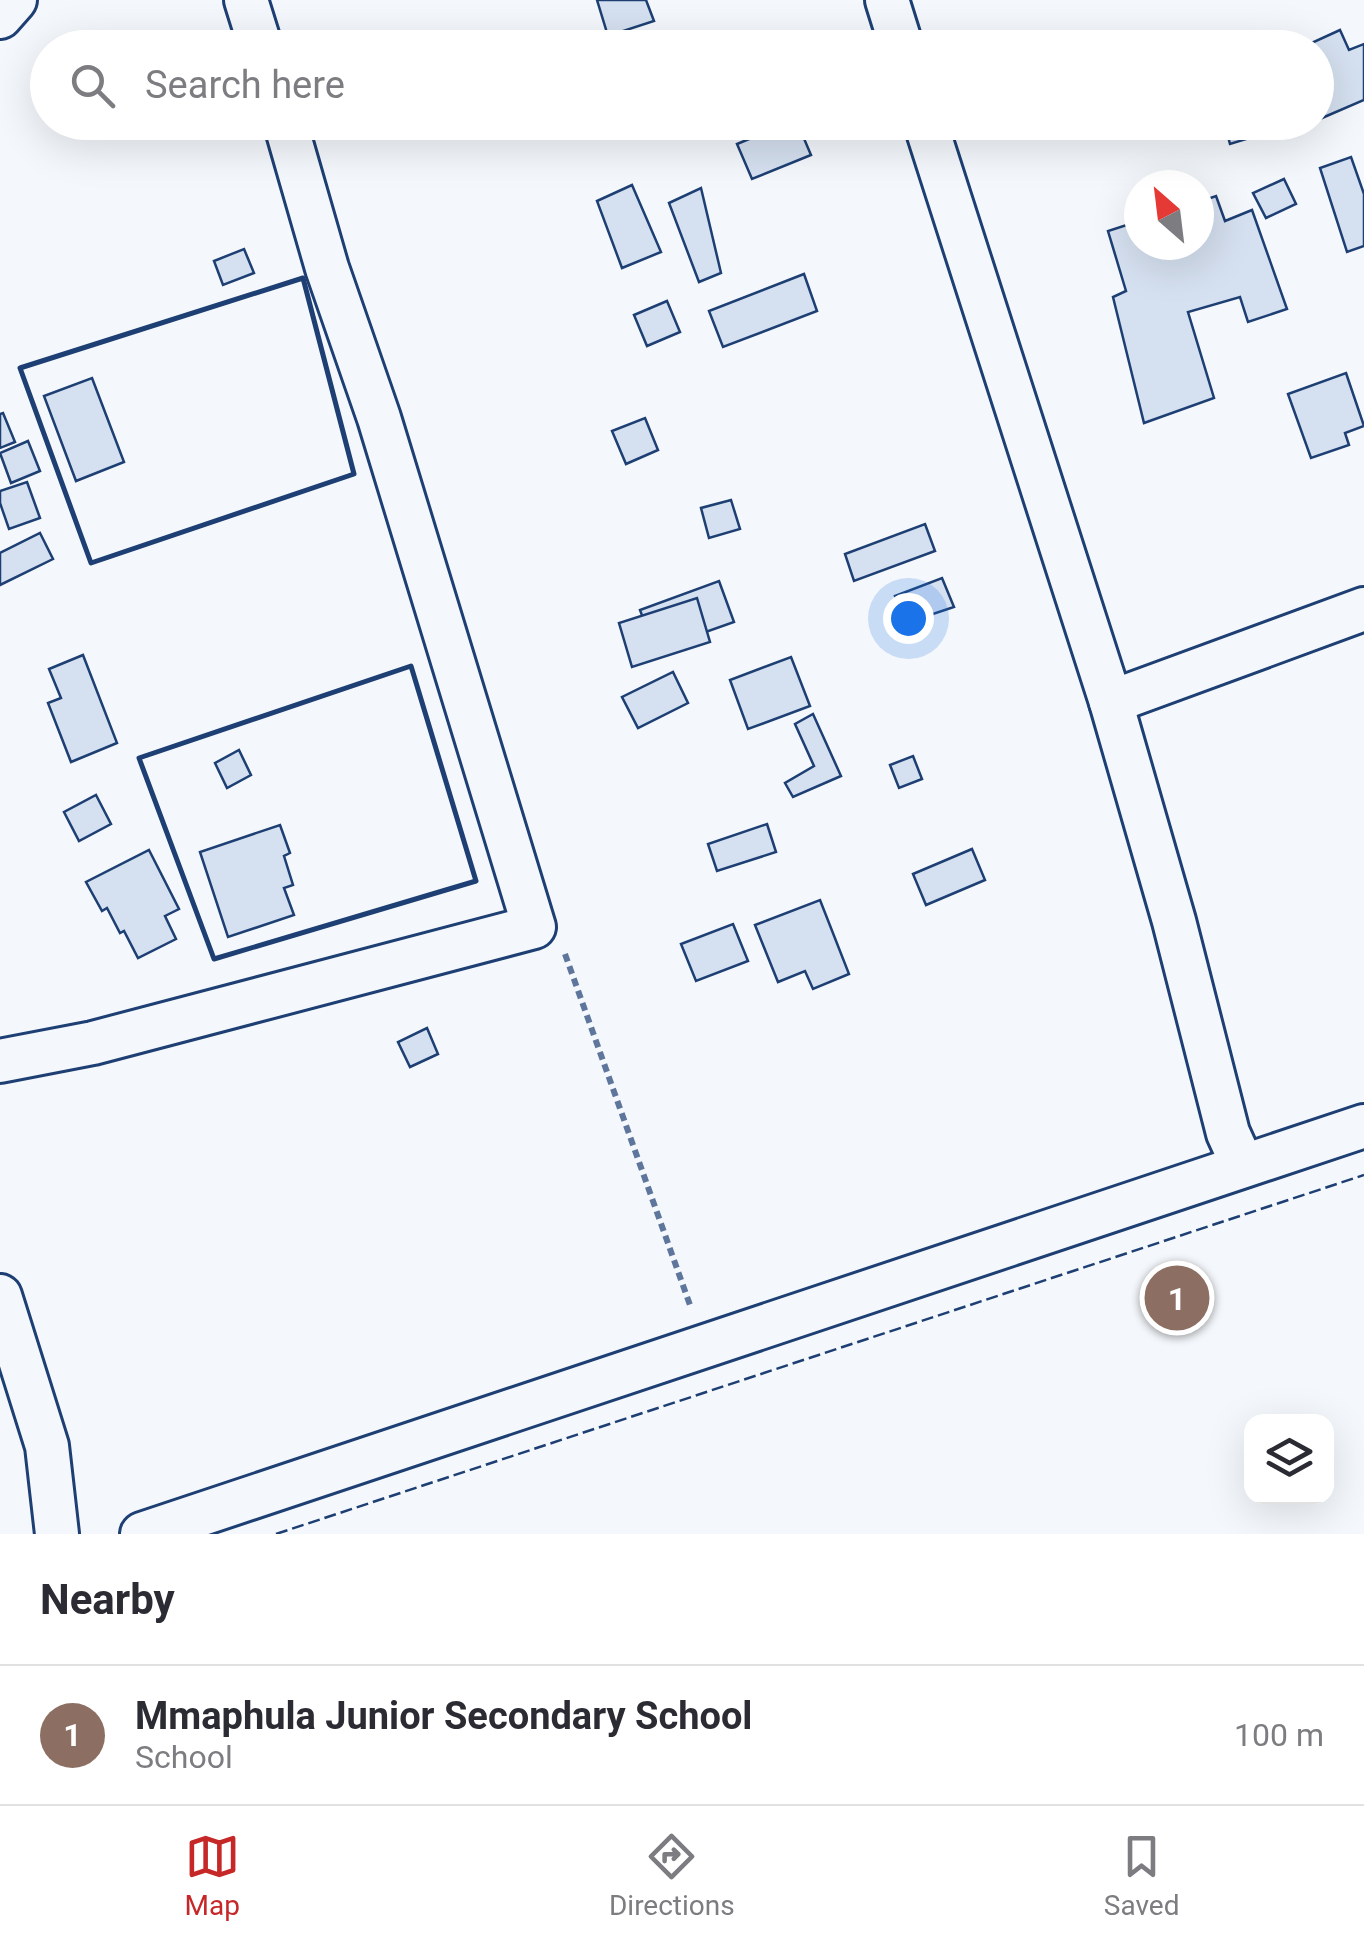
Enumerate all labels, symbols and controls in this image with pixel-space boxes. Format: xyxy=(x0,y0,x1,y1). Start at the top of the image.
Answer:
search box xyxy=(30,30,1334,140)
icon: search xyxy=(65,58,120,113)
text: Search here xyxy=(145,63,345,107)
north arrow xyxy=(1124,170,1214,260)
your location xyxy=(883,593,934,644)
pin: 1 xyxy=(1144,1260,1210,1336)
map controls xyxy=(1244,1414,1334,1504)
button: layers xyxy=(1244,1414,1334,1504)
text: Nearby xyxy=(40,1575,175,1624)
text: Mmaphula Junior Secondary School xyxy=(135,1694,752,1738)
text: 1 xyxy=(63,1716,82,1754)
text: 100 m xyxy=(1234,1716,1324,1754)
text: School xyxy=(135,1738,233,1776)
tab: Map xyxy=(185,1829,240,1922)
tab: Directions xyxy=(609,1829,735,1922)
tab: Saved xyxy=(1104,1829,1179,1922)

